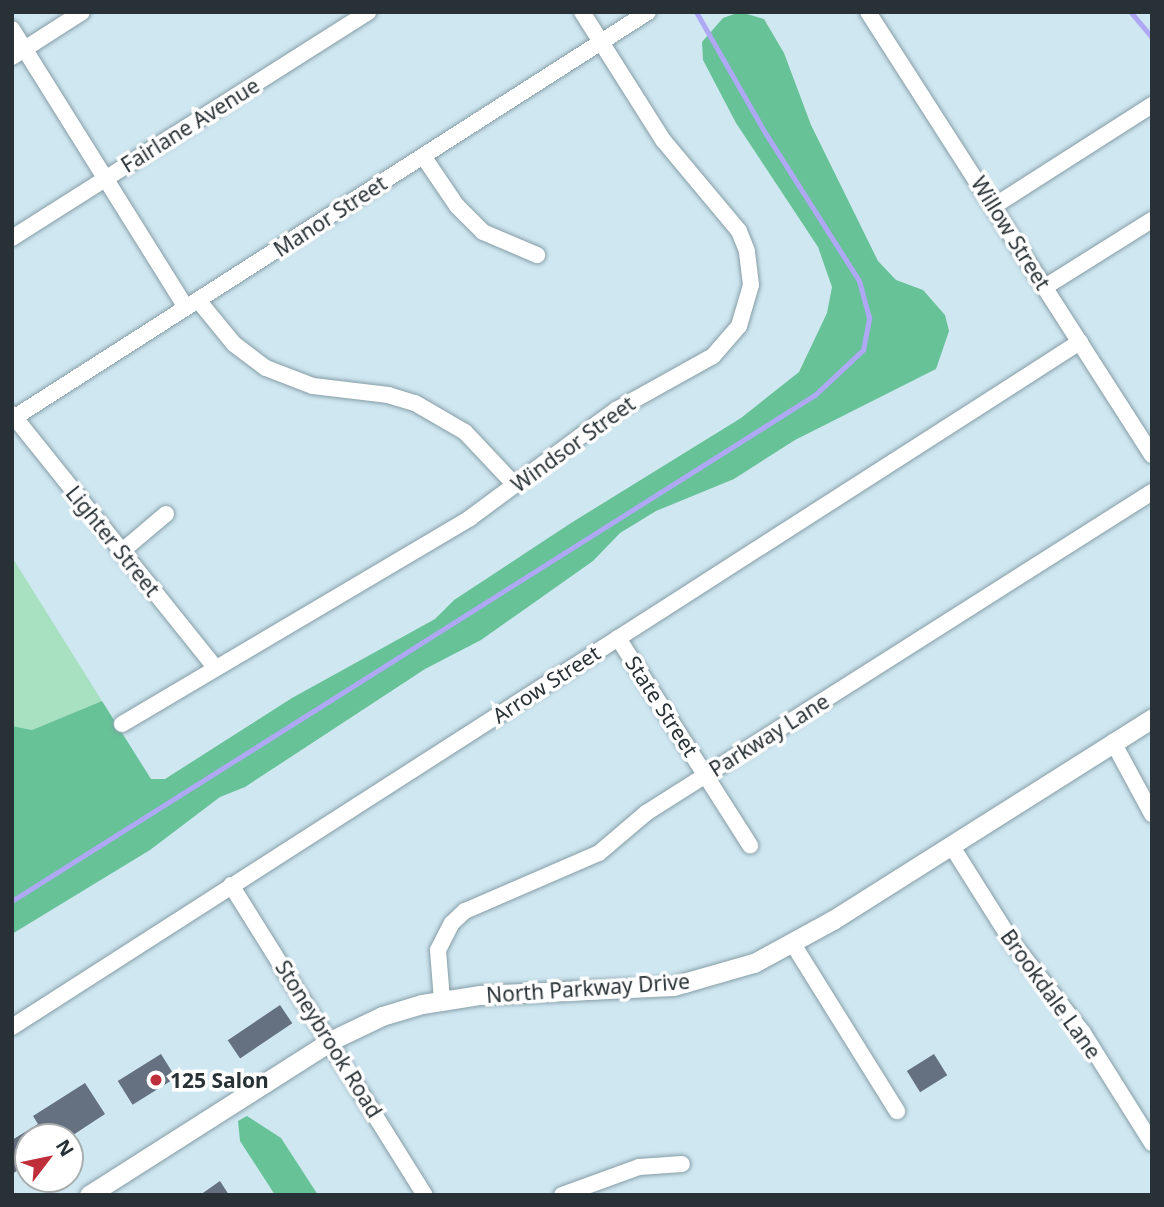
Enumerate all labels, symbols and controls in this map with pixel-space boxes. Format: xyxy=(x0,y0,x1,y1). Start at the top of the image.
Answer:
street label: Fairlane Avenue xyxy=(116,72,264,178)
street label: Manor Street xyxy=(269,170,391,262)
street label: Willow Street xyxy=(966,172,1056,294)
street label: Windsor Street xyxy=(506,391,640,497)
street label: Lighter Street xyxy=(61,481,165,601)
street label: Arrow Street xyxy=(487,640,605,728)
street label: State Street xyxy=(620,651,704,761)
street label: Parkway Lane xyxy=(704,688,834,782)
street label: Brookdale Lane xyxy=(996,924,1106,1064)
street label: Stoneybrook Road xyxy=(270,956,388,1122)
street label: North Parkway Drive xyxy=(485,968,691,1008)
place label: 125 Salon xyxy=(170,1067,269,1093)
marker: 125 Salon xyxy=(148,1072,164,1088)
north arrow xyxy=(14,1123,84,1193)
text: N xyxy=(50,1134,80,1161)

